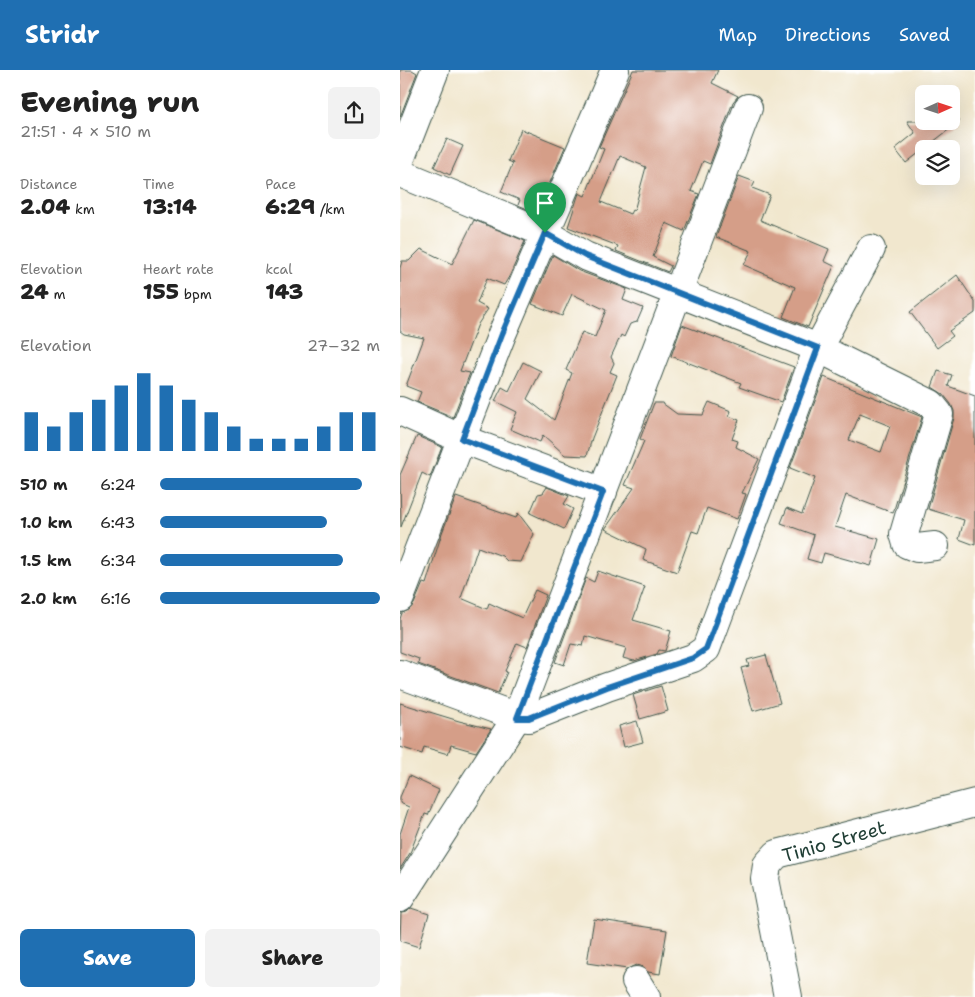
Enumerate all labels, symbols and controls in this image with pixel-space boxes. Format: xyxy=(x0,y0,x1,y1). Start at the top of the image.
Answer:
text: Stridr xyxy=(25,19,100,51)
text: Map xyxy=(719,23,757,47)
text: Directions xyxy=(785,23,871,47)
text: Saved xyxy=(899,23,950,47)
text: Evening run xyxy=(20,83,199,121)
north arrow xyxy=(915,85,960,130)
map controls xyxy=(915,85,960,185)
button: share xyxy=(328,87,380,139)
text: 21:51 · 4 × 510 m xyxy=(20,121,151,142)
button: layers xyxy=(915,140,960,185)
text: Distance xyxy=(20,175,77,193)
text: Time xyxy=(143,175,175,193)
text: Pace xyxy=(265,175,296,193)
pin xyxy=(524,182,566,233)
icon: arrive xyxy=(531,189,559,217)
text: 2.04 xyxy=(20,193,70,221)
text: 13:14 xyxy=(143,193,197,221)
text: 6:29 xyxy=(265,193,315,221)
text: km xyxy=(70,200,95,218)
text: /km xyxy=(315,200,345,218)
text: Elevation xyxy=(20,260,83,278)
text: Heart rate xyxy=(143,260,214,278)
text: kcal xyxy=(265,260,293,278)
text: 24 xyxy=(20,278,49,306)
text: 155 xyxy=(143,278,179,306)
text: 143 xyxy=(265,278,303,306)
text: m xyxy=(49,285,66,303)
text: bpm xyxy=(179,285,212,303)
text: Elevation xyxy=(20,335,92,356)
text: 27–32 m xyxy=(307,335,380,356)
text: 510 m xyxy=(20,474,67,495)
text: 6:24 xyxy=(100,474,136,495)
text: 1.0 km xyxy=(20,512,72,533)
text: 6:43 xyxy=(100,512,135,533)
text: 1.5 km xyxy=(20,550,72,571)
text: 6:34 xyxy=(100,550,136,571)
text: 2.0 km xyxy=(20,588,77,609)
text: 6:16 xyxy=(100,588,131,609)
street label: Tinio Street xyxy=(779,815,889,868)
button: Save xyxy=(20,929,195,987)
button: Share xyxy=(205,929,380,987)

